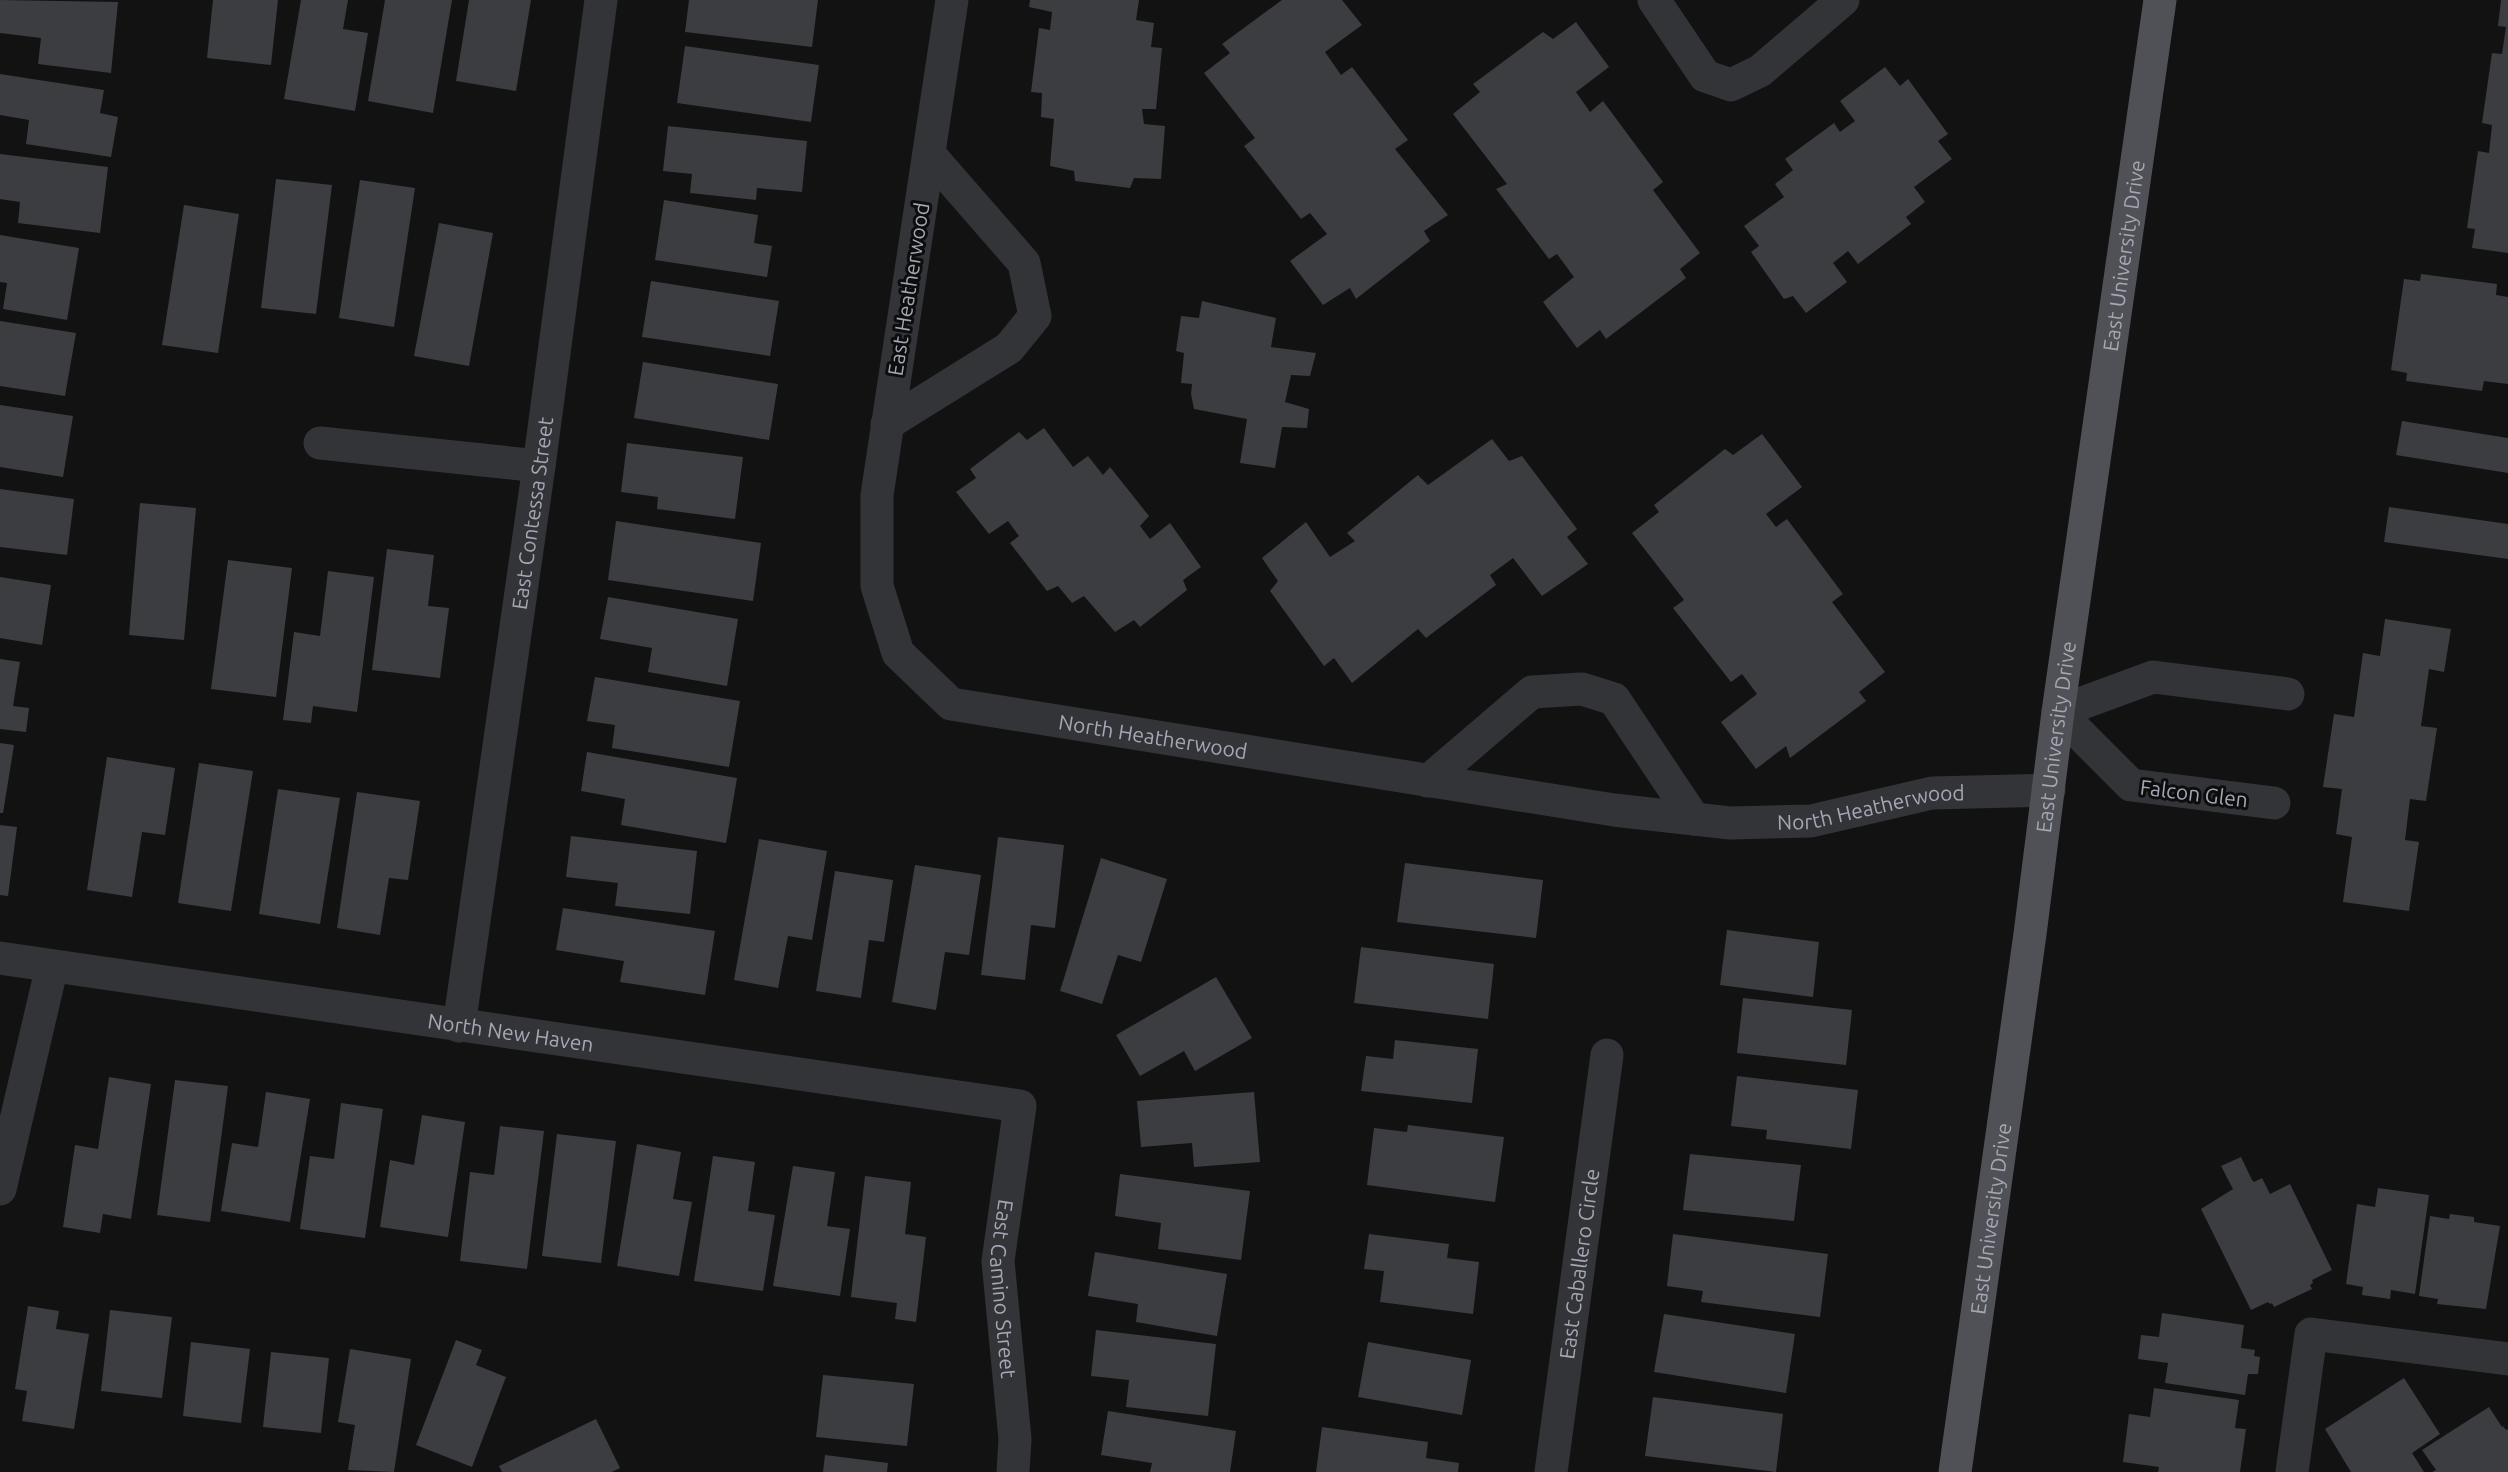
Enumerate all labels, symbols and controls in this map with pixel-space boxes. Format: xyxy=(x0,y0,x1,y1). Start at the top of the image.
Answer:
street label: East University Drive xyxy=(2098,158,2149,353)
street label: East Heatherwood xyxy=(882,201,934,377)
street label: East Contessa Street xyxy=(507,415,557,611)
street label: East University Drive xyxy=(2031,639,2080,834)
street label: North Heatherwood xyxy=(1057,709,1249,763)
street label: Falcon Glen xyxy=(2139,774,2249,812)
street label: North Heatherwood xyxy=(1777,780,1965,834)
street label: North New Haven xyxy=(426,1008,595,1056)
street label: East University Drive xyxy=(1965,1121,2016,1316)
street label: East Caballero Circle xyxy=(1554,1167,1604,1361)
street label: East Camino Street xyxy=(986,1198,1021,1379)

